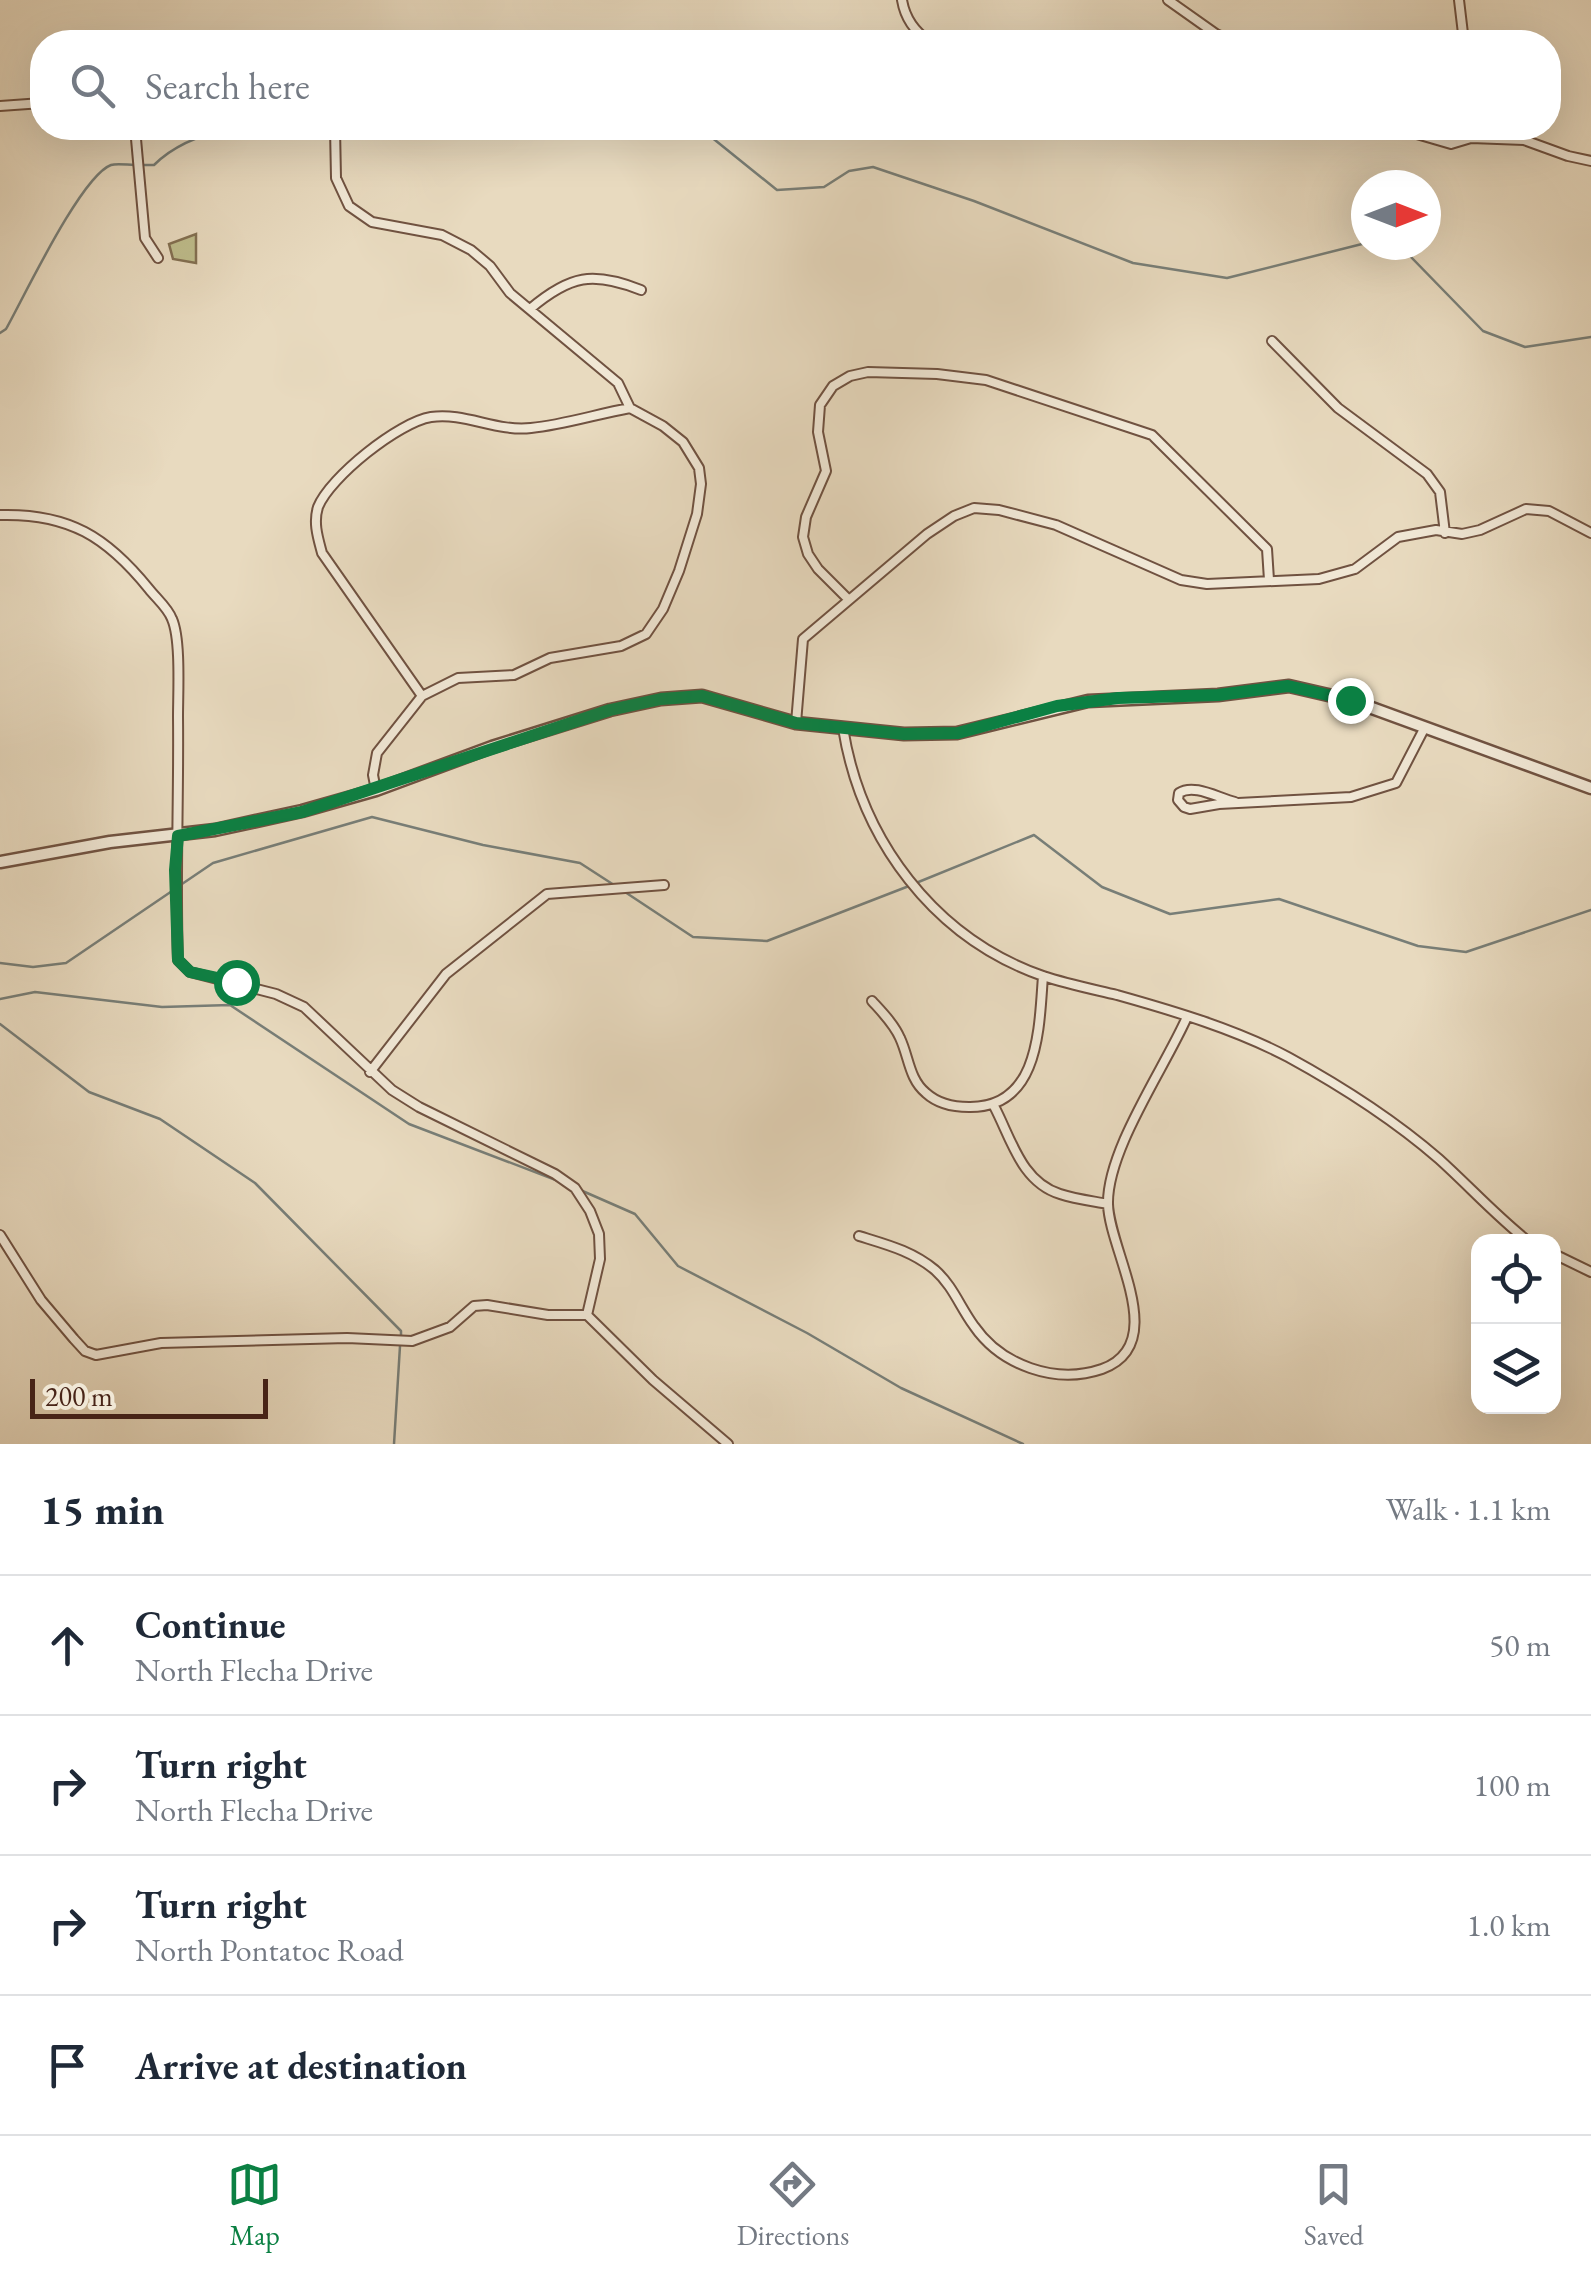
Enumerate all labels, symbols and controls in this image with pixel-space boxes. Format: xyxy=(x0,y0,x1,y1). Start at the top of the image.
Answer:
search box xyxy=(30,30,1561,140)
icon: search xyxy=(65,58,120,113)
text: Search here xyxy=(145,61,310,110)
north arrow xyxy=(1351,170,1441,260)
route end xyxy=(1328,678,1374,724)
route start xyxy=(214,960,260,1006)
map controls xyxy=(1471,1234,1561,1414)
button: locate xyxy=(1471,1234,1561,1324)
button: layers xyxy=(1471,1324,1561,1414)
scale bar xyxy=(30,1374,268,1418)
text: 200 m xyxy=(45,1378,113,1414)
text: 15 min xyxy=(40,1482,164,1537)
text: Walk · 1.1 km xyxy=(1386,1488,1551,1530)
text: Continue xyxy=(135,1600,286,1649)
icon: ahead xyxy=(40,1618,95,1673)
text: 50 m xyxy=(1489,1624,1551,1666)
text: North Flecha Drive xyxy=(135,1649,373,1691)
text: Turn right xyxy=(135,1740,307,1789)
icon: right xyxy=(40,1758,95,1813)
text: 100 m xyxy=(1474,1764,1551,1806)
text: North Flecha Drive xyxy=(135,1789,373,1831)
text: Turn right xyxy=(135,1880,307,1929)
icon: right xyxy=(40,1898,95,1953)
text: 1.0 km xyxy=(1467,1904,1551,1946)
text: North Pontatoc Road xyxy=(135,1929,404,1971)
icon: arrive xyxy=(40,2038,95,2093)
text: Arrive at destination xyxy=(135,2041,467,2090)
tab: Map xyxy=(227,2157,282,2253)
tab: Directions xyxy=(737,2157,849,2253)
tab: Saved xyxy=(1304,2157,1364,2253)

